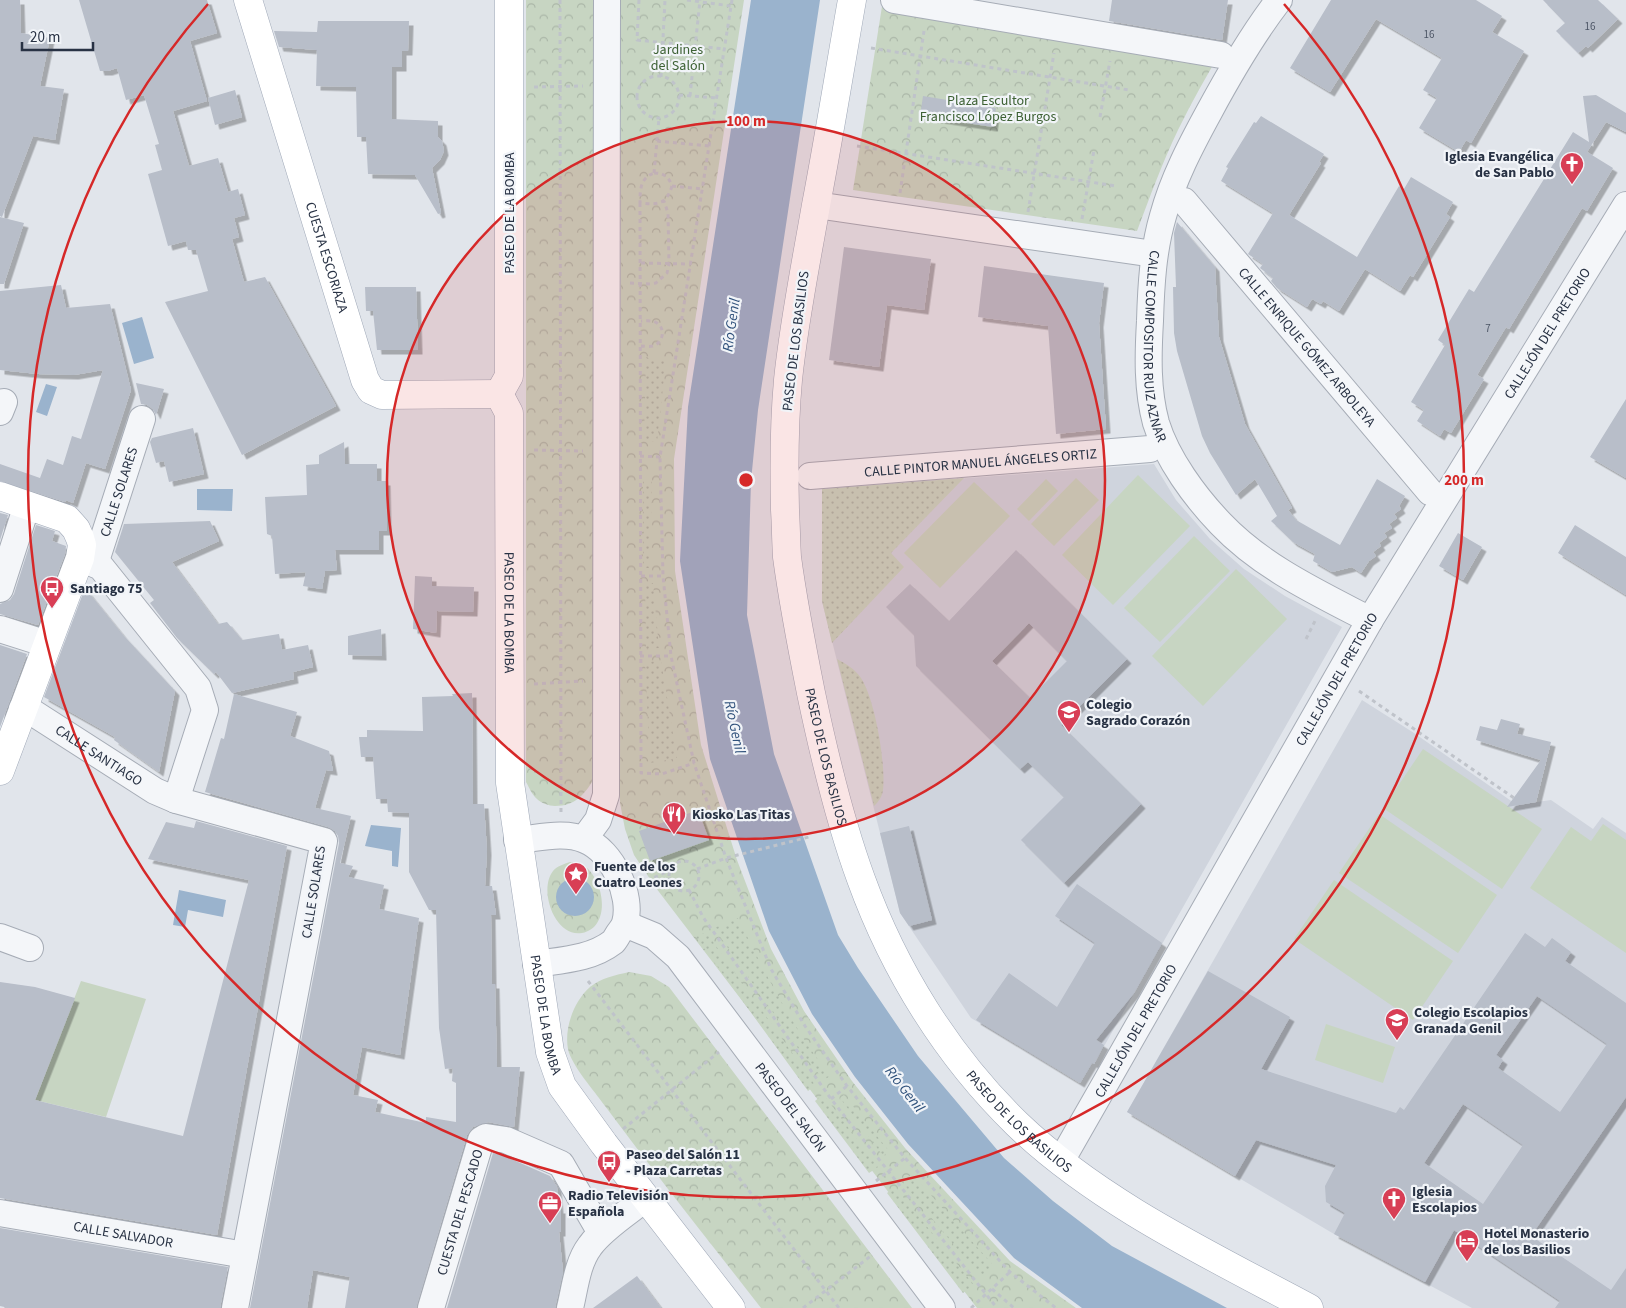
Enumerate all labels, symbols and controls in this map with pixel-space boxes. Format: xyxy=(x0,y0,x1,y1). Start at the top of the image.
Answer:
house number: 16 xyxy=(1585,19,1596,34)
scale bar xyxy=(22,20,94,52)
text: 20 m xyxy=(30,27,60,48)
house number: 16 xyxy=(1424,27,1435,42)
park label: Jardines del Salón xyxy=(651,40,705,76)
park label: Plaza Escultor Francisco López Burgos xyxy=(920,91,1056,127)
text: 100 m xyxy=(726,111,766,132)
place label: Iglesia Evangélica de San Pablo xyxy=(1445,147,1554,183)
church icon: Iglesia Evangélica de San Pablo xyxy=(1559,151,1585,185)
street label: PASEO DE LA BOMBA xyxy=(500,152,520,274)
street label: CUESTA ESCORIAZA xyxy=(300,200,353,316)
street label: CALLE COMPOSITOR RUIZ AZNAR xyxy=(1138,249,1171,446)
street label: CALLE ENRIQUE GÓMEZ ARBOLEYA xyxy=(1233,263,1380,432)
street label: CALLEJÓN DEL PRETORIO xyxy=(1500,264,1596,403)
street label: PASEO DE LOS BASILIOS xyxy=(777,270,815,412)
water label: Río Genil xyxy=(717,297,746,353)
house number: 7 xyxy=(1485,321,1491,336)
street label: CALLE SOLARES xyxy=(95,444,143,540)
street label: CALLE PINTOR MANUEL ÁNGELES ORTIZ xyxy=(863,444,1098,483)
text: 200 m xyxy=(1444,470,1484,491)
centre of rings xyxy=(737,471,755,489)
street label: PASEO DE LA BOMBA xyxy=(498,552,519,674)
bus stop icon: Santiago 75 xyxy=(39,575,65,609)
place label: Santiago 75 xyxy=(70,579,142,599)
street label: CALLEJÓN DEL PRETORIO xyxy=(1291,609,1383,750)
street label: PASEO DE LOS BASILIOS xyxy=(799,686,852,828)
place label: Colegio Sagrado Corazón xyxy=(1086,695,1190,731)
water label: Río Genil xyxy=(719,699,750,756)
school or university icon: Colegio Sagrado Corazón xyxy=(1056,699,1082,733)
street label: CALLE SANTIAGO xyxy=(51,720,146,791)
restaurant icon: Kiosko Las Titas xyxy=(661,801,687,835)
place label: Kiosko Las Titas xyxy=(692,805,790,825)
street label: CALLE SOLARES xyxy=(297,844,331,940)
place label: Fuente de los Cuatro Leones xyxy=(594,857,682,893)
place icon: Fuente de los Cuatro Leones xyxy=(563,861,589,895)
street label: PASEO DE LA BOMBA xyxy=(525,954,566,1078)
street label: CALLEJÓN DEL PRETORIO xyxy=(1090,961,1182,1102)
place label: Colegio Escolapios Granada Genil xyxy=(1414,1003,1528,1039)
school or university icon: Colegio Escolapios Granada Genil xyxy=(1384,1007,1410,1041)
street label: PASEO DEL SALÓN xyxy=(750,1059,830,1157)
water label: Río Genil xyxy=(880,1062,930,1117)
street label: PASEO DE LOS BASILIOS xyxy=(961,1066,1076,1178)
place label: Paseo del Salón 11 - Plaza Carretas xyxy=(626,1145,740,1181)
street label: CUESTA DEL PESCADO xyxy=(432,1147,489,1278)
bus stop icon: Paseo del Salón 11 - Plaza Carretas xyxy=(596,1149,622,1183)
place label: Iglesia Escolapios xyxy=(1412,1182,1477,1218)
place label: Radio Televisión Española xyxy=(568,1186,668,1222)
church icon: Iglesia Escolapios xyxy=(1381,1186,1407,1220)
office icon: Radio Televisión Española xyxy=(537,1190,563,1224)
street label: CALLE SALVADOR xyxy=(72,1217,174,1253)
place label: Hotel Monasterio de los Basilios xyxy=(1484,1224,1590,1260)
hotel icon: Hotel Monasterio de los Basilios xyxy=(1454,1228,1480,1262)

